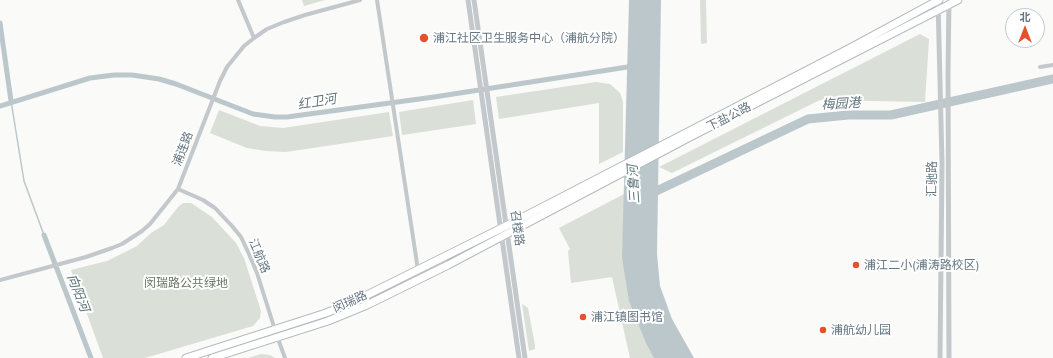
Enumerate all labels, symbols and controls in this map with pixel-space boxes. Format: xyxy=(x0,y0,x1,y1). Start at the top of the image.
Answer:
north arrow xyxy=(1005,8,1045,48)
text: 北 xyxy=(1020,10,1031,24)
place label: 浦江社区卫生服务中心（浦航分院） xyxy=(433,31,625,45)
marker: 浦江社区卫生服务中心（浦航分院） xyxy=(418,32,430,44)
water label: 红卫河 xyxy=(297,91,337,113)
water label: 梅园港 xyxy=(821,95,861,113)
street label: 下盐公路 xyxy=(704,100,754,134)
street label: 浦连路 xyxy=(170,130,196,168)
street label: 汇驰路 xyxy=(925,161,939,197)
water label: 三鲁河 xyxy=(625,164,643,204)
street label: 召楼路 xyxy=(507,209,527,247)
street label: 江航路 xyxy=(245,237,273,275)
place label: 浦江二小(浦涛路校区) xyxy=(864,258,980,272)
marker: 浦江二小(浦涛路校区) xyxy=(851,260,861,270)
water label: 向阳河 xyxy=(64,272,92,314)
park label: 闵瑞路公共绿地 xyxy=(144,276,228,290)
street label: 闵瑞路 xyxy=(331,288,369,316)
place label: 浦江镇图书馆 xyxy=(591,310,663,324)
marker: 浦江镇图书馆 xyxy=(578,312,588,322)
place label: 浦航幼儿园 xyxy=(831,323,891,337)
marker: 浦航幼儿园 xyxy=(818,325,828,335)

